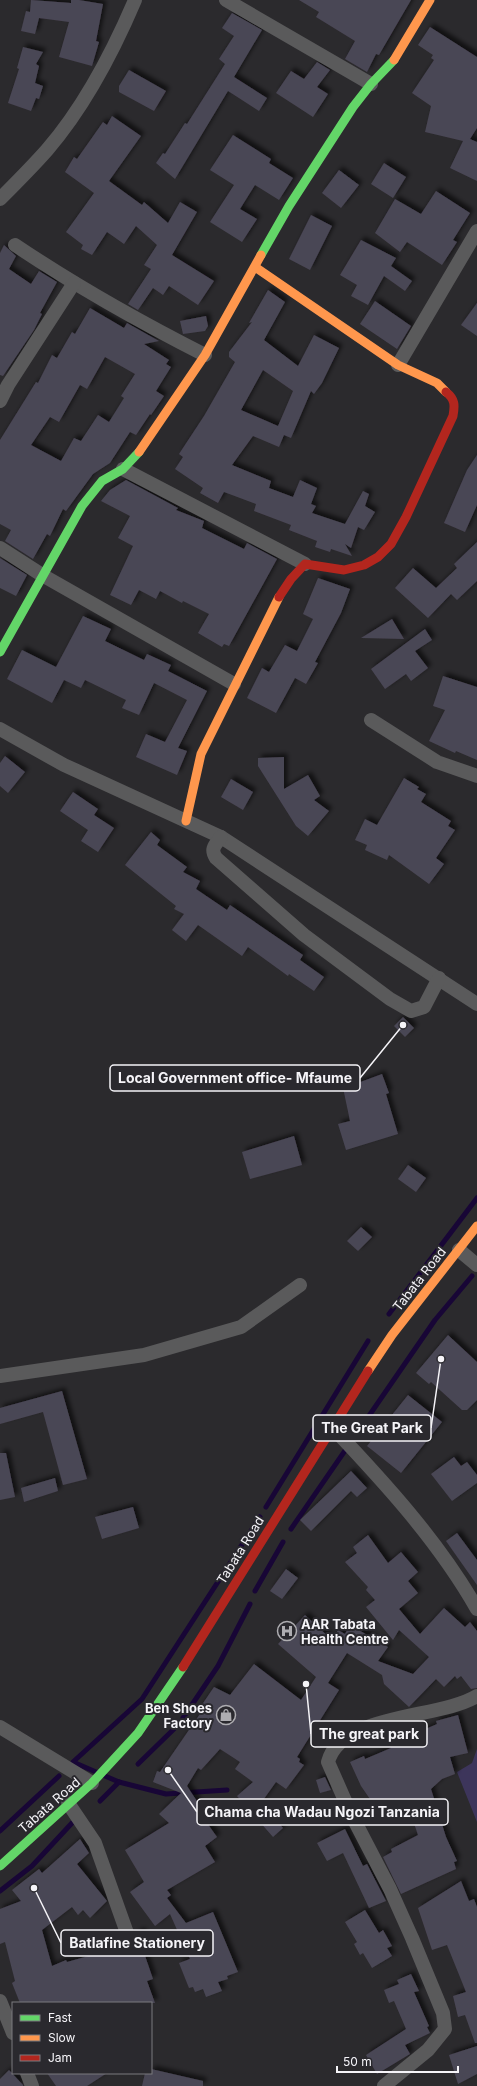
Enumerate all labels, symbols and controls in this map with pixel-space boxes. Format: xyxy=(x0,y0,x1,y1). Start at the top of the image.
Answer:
callout: Local Government office- Mfaume xyxy=(110,1065,360,1091)
text: Local Government office- Mfaume xyxy=(118,1069,352,1086)
street label: Tabata Road xyxy=(389,1244,449,1314)
callout: The Great Park xyxy=(313,1415,431,1441)
text: The Great Park xyxy=(321,1419,424,1436)
street label: Tabata Road xyxy=(213,1513,267,1587)
place label: AAR Tabata Health Centre xyxy=(301,1616,389,1647)
hospital icon: AAR Tabata Health Centre xyxy=(276,1620,298,1642)
place label: Ben Shoes Factory xyxy=(145,1700,212,1731)
shop icon: Ben Shoes Factory xyxy=(215,1704,237,1726)
callout: The great park xyxy=(311,1721,427,1747)
text: The great park xyxy=(319,1725,420,1742)
street label: Tabata Road xyxy=(15,1774,83,1836)
callout: Chama cha Wadau Ngozi Tanzania xyxy=(197,1799,448,1825)
text: Chama cha Wadau Ngozi Tanzania xyxy=(204,1803,440,1820)
callout: Batlafine Stationery xyxy=(61,1930,213,1956)
text: Batlafine Stationery xyxy=(69,1934,205,1951)
legend xyxy=(12,2002,152,2074)
text: Fast xyxy=(48,2010,72,2025)
text: Slow xyxy=(48,2030,76,2045)
scale bar xyxy=(337,2048,458,2074)
text: Jam xyxy=(48,2050,72,2065)
text: 50 m xyxy=(343,2054,372,2069)

